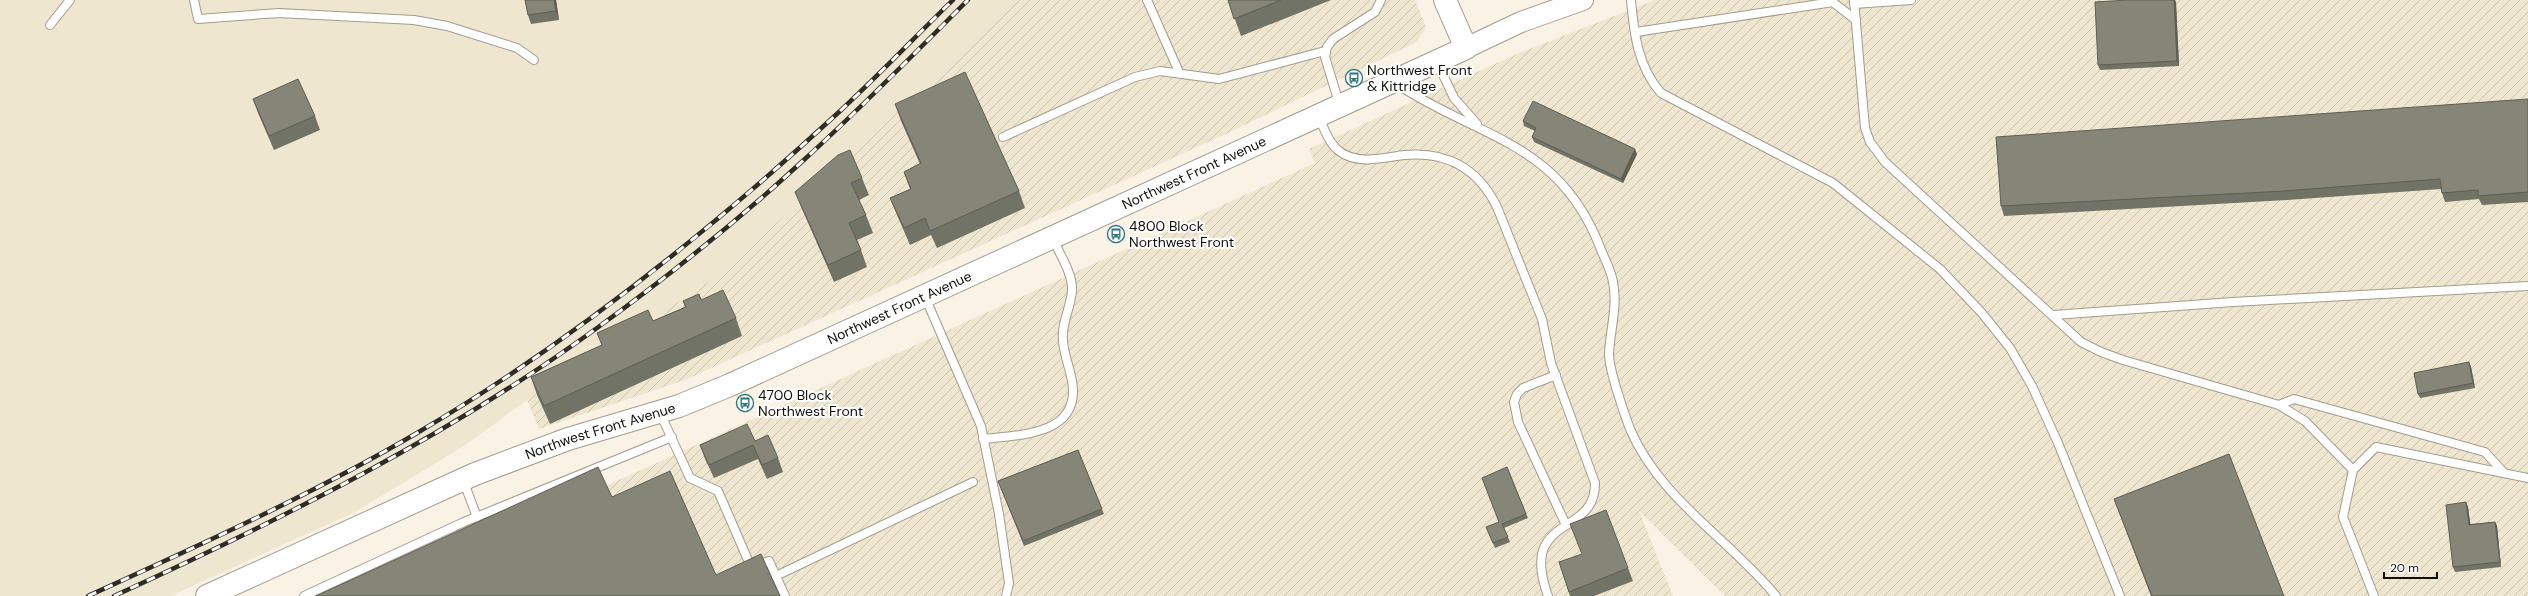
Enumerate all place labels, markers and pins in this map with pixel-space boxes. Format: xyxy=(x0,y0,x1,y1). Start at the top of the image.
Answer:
place label: Northwest Front & Kittridge xyxy=(1367,61,1472,95)
bus stop icon: Northwest Front & Kittridge xyxy=(1344,68,1364,88)
place label: 4800 Block Northwest Front xyxy=(1129,217,1234,251)
bus stop icon: 4800 Block Northwest Front xyxy=(1106,224,1126,244)
place label: 4700 Block Northwest Front xyxy=(758,386,863,420)
bus stop icon: 4700 Block Northwest Front xyxy=(735,393,755,413)

